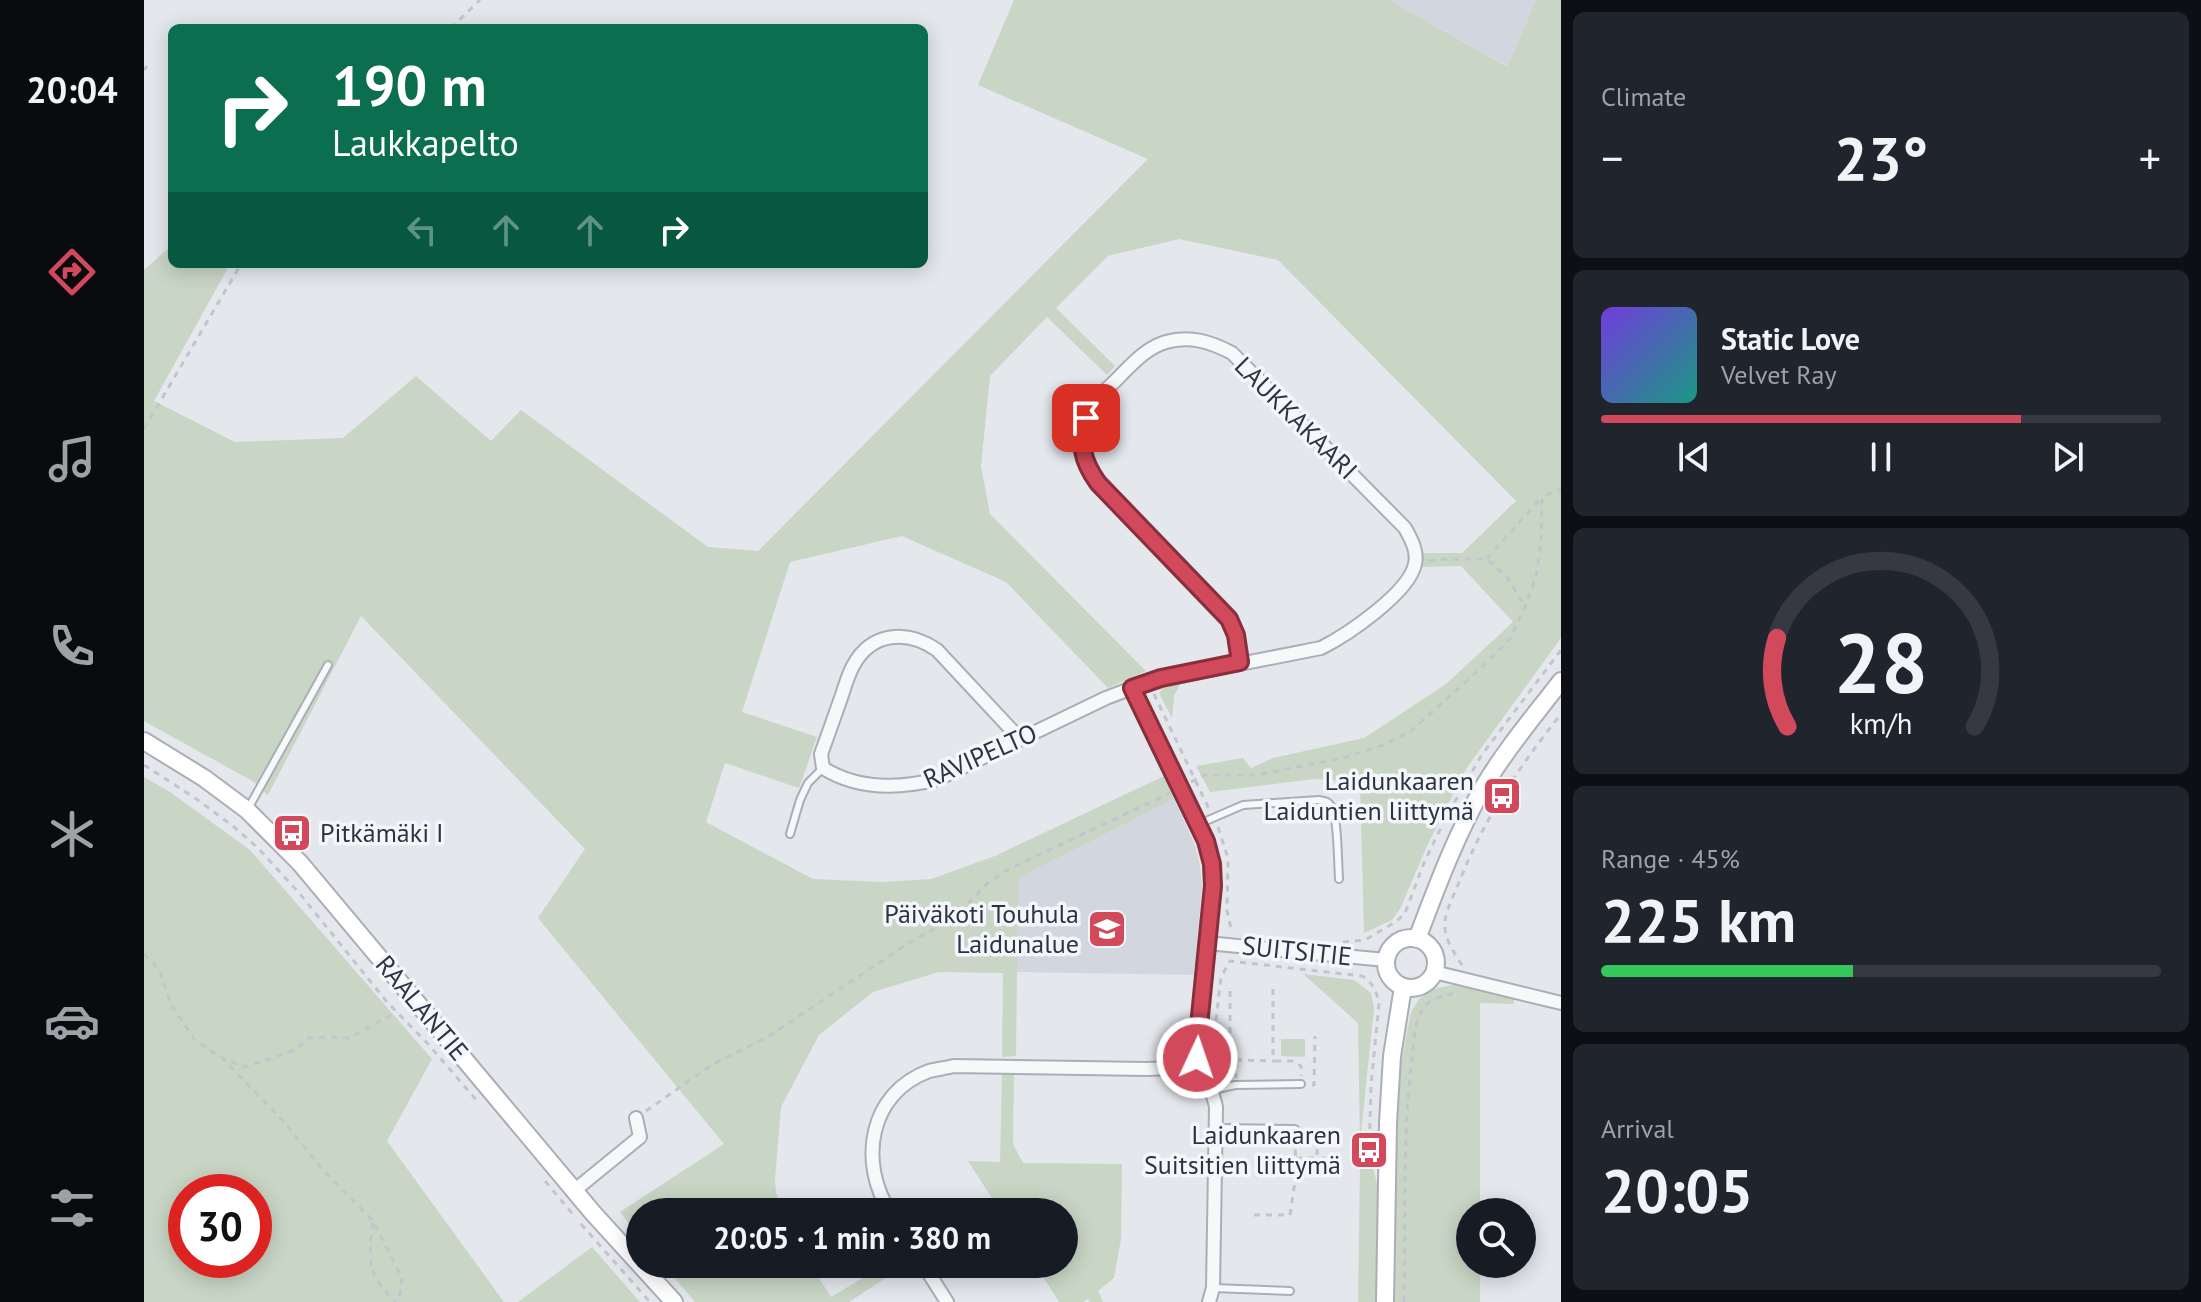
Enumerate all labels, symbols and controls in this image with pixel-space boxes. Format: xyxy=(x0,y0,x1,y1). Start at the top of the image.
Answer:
text: 190 m xyxy=(332,49,487,121)
icon: right xyxy=(200,56,304,160)
text: 20:04 xyxy=(26,66,118,113)
text: Climate xyxy=(1601,80,1686,113)
text: Laukkapelto xyxy=(332,119,519,166)
text: 23° xyxy=(1834,119,1928,197)
text: − xyxy=(1601,129,1623,186)
text: + xyxy=(2139,129,2161,186)
icon: left xyxy=(400,208,444,252)
icon: ahead xyxy=(484,208,528,252)
icon: ahead xyxy=(568,208,612,252)
icon: right xyxy=(652,208,696,252)
icon: directions xyxy=(44,244,100,300)
text: Static Love xyxy=(1721,319,1860,358)
street label: LAUKKAKAARI xyxy=(1228,349,1365,486)
text: Velvet Ray xyxy=(1721,358,1837,391)
pin xyxy=(1052,384,1120,452)
icon: arrive xyxy=(1064,396,1108,440)
icon: music xyxy=(44,431,100,487)
icon: previous xyxy=(1672,435,1716,479)
icon: pause xyxy=(1859,435,1903,479)
icon: next xyxy=(2046,435,2090,479)
text: 28 xyxy=(1834,608,1928,716)
icon: phone xyxy=(44,618,100,674)
text: km/h xyxy=(1850,705,1912,742)
street label: RAVIPELTO xyxy=(918,716,1042,795)
place label: Laidunkaaren Laiduntien liittymä xyxy=(1264,764,1474,827)
bus stop icon: Laidunkaaren Laiduntien liittymä xyxy=(1481,775,1523,817)
icon: climate xyxy=(44,806,100,862)
bus stop icon: Pitkämäki I xyxy=(271,812,313,854)
place label: Pitkämäki I xyxy=(320,816,444,849)
text: Range · 45% xyxy=(1601,842,1740,875)
text: 225 km xyxy=(1601,881,1796,959)
place label: Päiväkoti Touhula Laidunalue xyxy=(884,897,1079,960)
school or university icon: Päiväkoti Touhula Laidunalue xyxy=(1086,908,1128,950)
street label: SUITSITIE xyxy=(1241,928,1354,973)
street label: RAALANTIE xyxy=(369,948,476,1067)
icon: car xyxy=(44,993,100,1049)
position arrow xyxy=(1155,1016,1239,1100)
text: Arrival xyxy=(1601,1112,1674,1145)
place label: Laidunkaaren Suitsitien liittymä xyxy=(1144,1118,1341,1181)
bus stop icon: Laidunkaaren Suitsitien liittymä xyxy=(1348,1129,1390,1171)
text: 20:05 xyxy=(1601,1151,1753,1229)
speed limit sign: 30 xyxy=(168,1174,272,1278)
icon: filters xyxy=(44,1180,100,1236)
map controls xyxy=(1456,1198,1536,1278)
button: search xyxy=(1456,1198,1536,1278)
text: 20:05 · 1 min · 380 m xyxy=(713,1218,991,1257)

